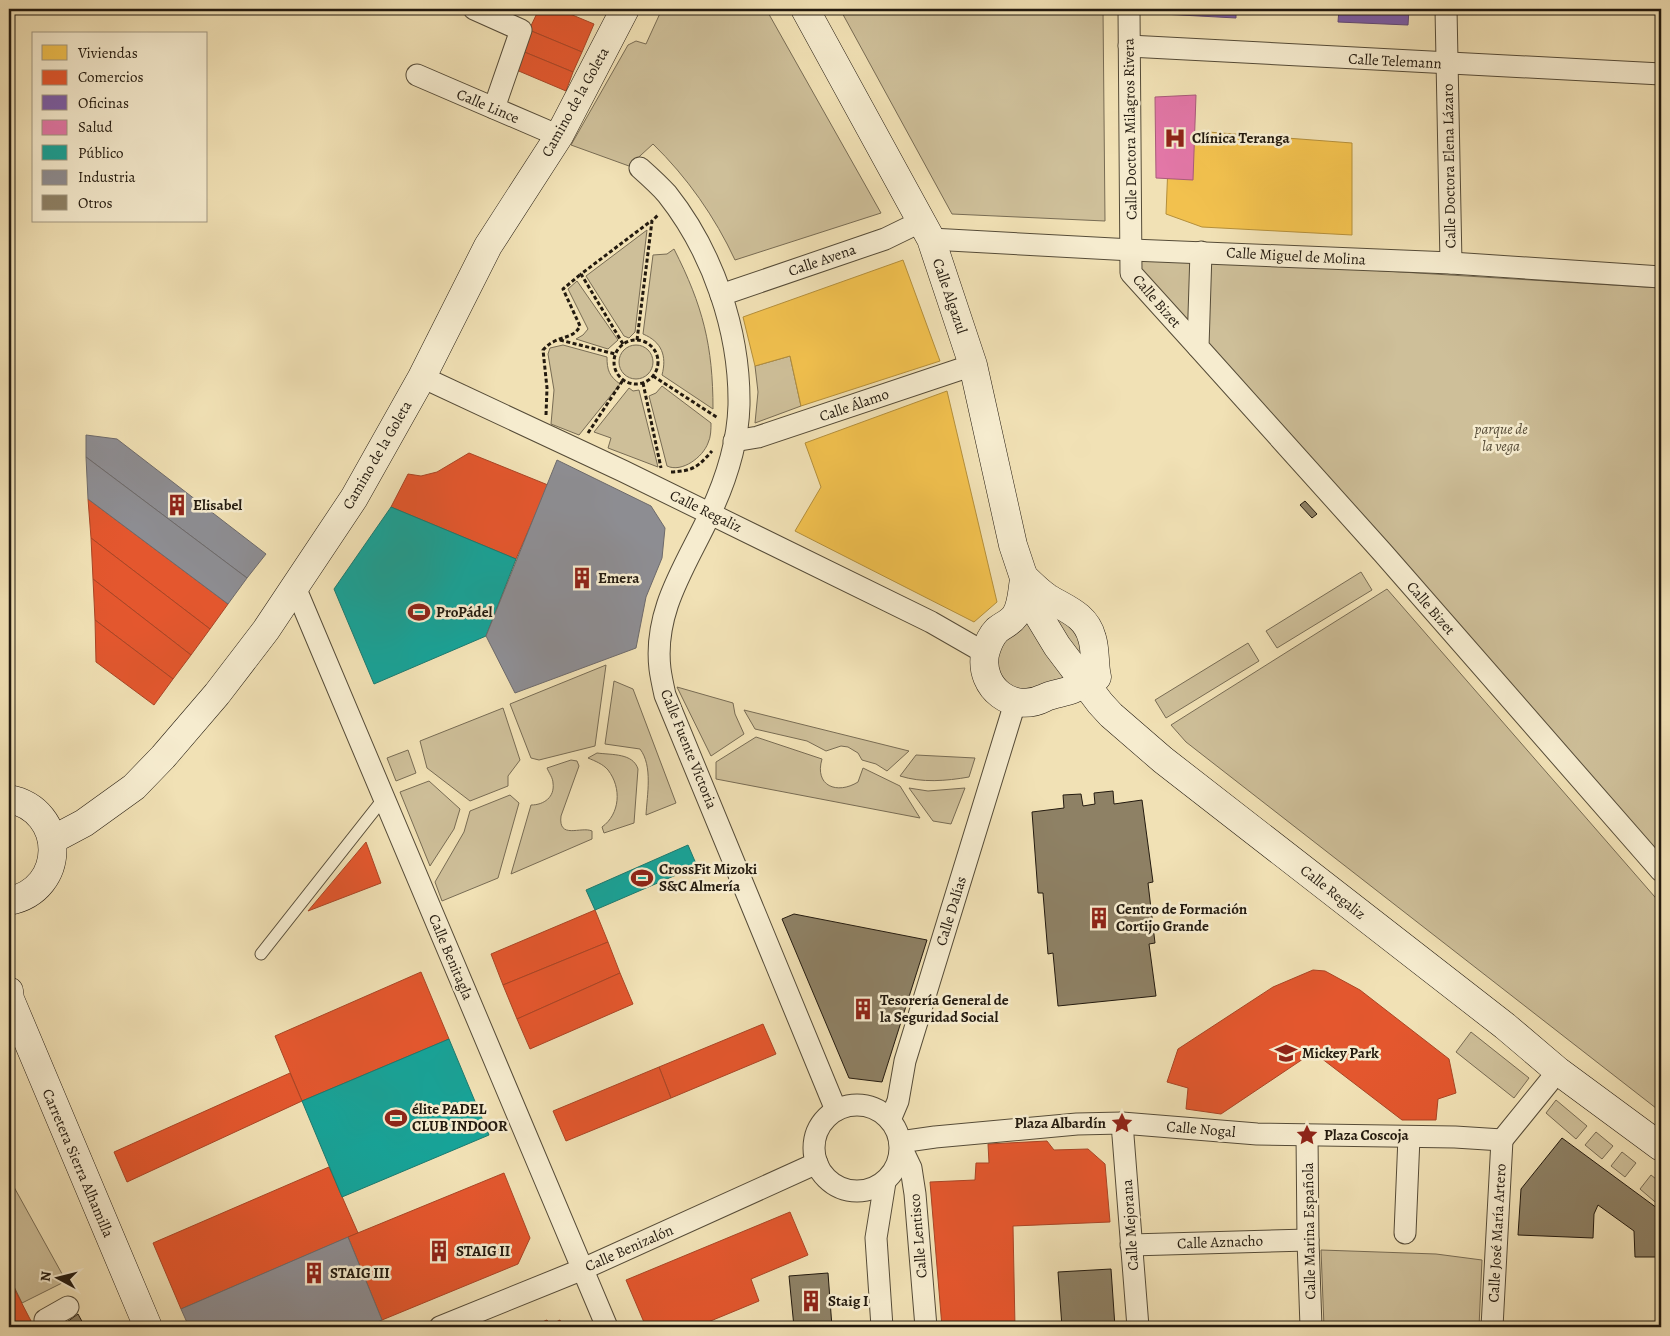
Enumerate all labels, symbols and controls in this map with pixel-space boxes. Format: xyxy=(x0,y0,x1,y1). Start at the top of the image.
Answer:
legend xyxy=(32,32,208,222)
street label: Calle Doctora Milagros Rivera xyxy=(1118,38,1142,220)
text: Viviendas xyxy=(77,43,138,63)
street label: Camino de la Goleta xyxy=(537,44,613,160)
street label: Calle Telemann xyxy=(1348,49,1442,73)
text: Comercios xyxy=(78,67,143,87)
street label: Calle Doctora Elena Lázaro xyxy=(1438,83,1460,249)
street label: Calle Lince xyxy=(454,84,523,128)
text: Oficinas xyxy=(78,93,129,113)
text: Salud xyxy=(78,117,113,137)
hospital icon: Clínica Teranga xyxy=(1162,125,1188,151)
place label: Clínica Teranga xyxy=(1192,128,1291,148)
text: Público xyxy=(78,143,124,163)
text: Industria xyxy=(78,167,136,187)
text: Otros xyxy=(78,193,112,213)
street label: Calle Avena xyxy=(786,239,858,281)
street label: Calle Miguel de Molina xyxy=(1226,242,1366,270)
street label: Calle Algazul xyxy=(928,256,972,337)
street label: Calle Bizet xyxy=(1128,270,1186,332)
street label: Calle Álamo xyxy=(816,384,892,426)
street label: Camino de la Goleta xyxy=(338,397,416,513)
park label: parque de la vega xyxy=(1473,419,1528,456)
street label: Calle Regaliz xyxy=(667,485,745,537)
building icon: Elisabel xyxy=(164,492,190,518)
place label: Elisabel xyxy=(193,495,242,515)
building icon: Emera xyxy=(569,565,595,591)
place label: Emera xyxy=(598,568,640,588)
street label: Calle Bizet xyxy=(1402,577,1460,639)
sports icon: ProPádel xyxy=(406,599,432,625)
place label: ProPádel xyxy=(436,602,493,622)
street label: Calle Fuente Victoria xyxy=(656,686,722,812)
place label: CrossFit Mizoki S&C Almería xyxy=(659,859,758,896)
street label: Calle Regaliz xyxy=(1296,860,1370,924)
sports icon: CrossFit Mizoki S&C Almería xyxy=(629,865,655,891)
street label: Calle Dalías xyxy=(931,874,971,948)
place label: Centro de Formación Cortijo Grande xyxy=(1116,899,1248,936)
building icon: Centro de Formación Cortijo Grande xyxy=(1086,905,1112,931)
street label: Calle Benitagla xyxy=(424,911,478,1003)
place label: Tesorería General de la Seguridad Social xyxy=(880,990,1009,1027)
building icon: Tesorería General de la Seguridad Social xyxy=(850,996,876,1022)
school or university icon: Mickey Park xyxy=(1273,1040,1299,1066)
place label: Mickey Park xyxy=(1302,1043,1379,1063)
street label: Carretera Sierra Alhamilla xyxy=(38,1086,118,1240)
place label: élite PADEL CLUB INDOOR xyxy=(412,1099,508,1136)
sports icon: élite PADEL CLUB INDOOR xyxy=(383,1105,409,1131)
place icon: Plaza Albardín xyxy=(1109,1110,1135,1136)
place label: Plaza Albardín xyxy=(1014,1113,1107,1133)
street label: Calle Nogal xyxy=(1166,1116,1237,1142)
place icon: Plaza Coscoja xyxy=(1294,1122,1320,1148)
place label: Plaza Coscoja xyxy=(1324,1125,1409,1145)
street label: Calle Marina Española xyxy=(1298,1162,1320,1300)
street label: Calle José María Artero xyxy=(1483,1163,1511,1303)
street label: Calle Mejorana xyxy=(1117,1179,1143,1271)
street label: Calle Lentisco xyxy=(904,1193,932,1279)
street label: Calle Benizalón xyxy=(582,1220,676,1276)
street label: Calle Aznacho xyxy=(1177,1231,1263,1253)
building icon: STAIG II xyxy=(426,1238,452,1264)
place label: STAIG II xyxy=(456,1241,510,1261)
north arrow xyxy=(32,1254,82,1304)
building icon: STAIG III xyxy=(301,1260,327,1286)
place label: STAIG III xyxy=(330,1263,390,1283)
text: N xyxy=(36,1270,56,1283)
building icon: Staig I xyxy=(798,1288,824,1314)
place label: Staig I xyxy=(828,1291,868,1311)

